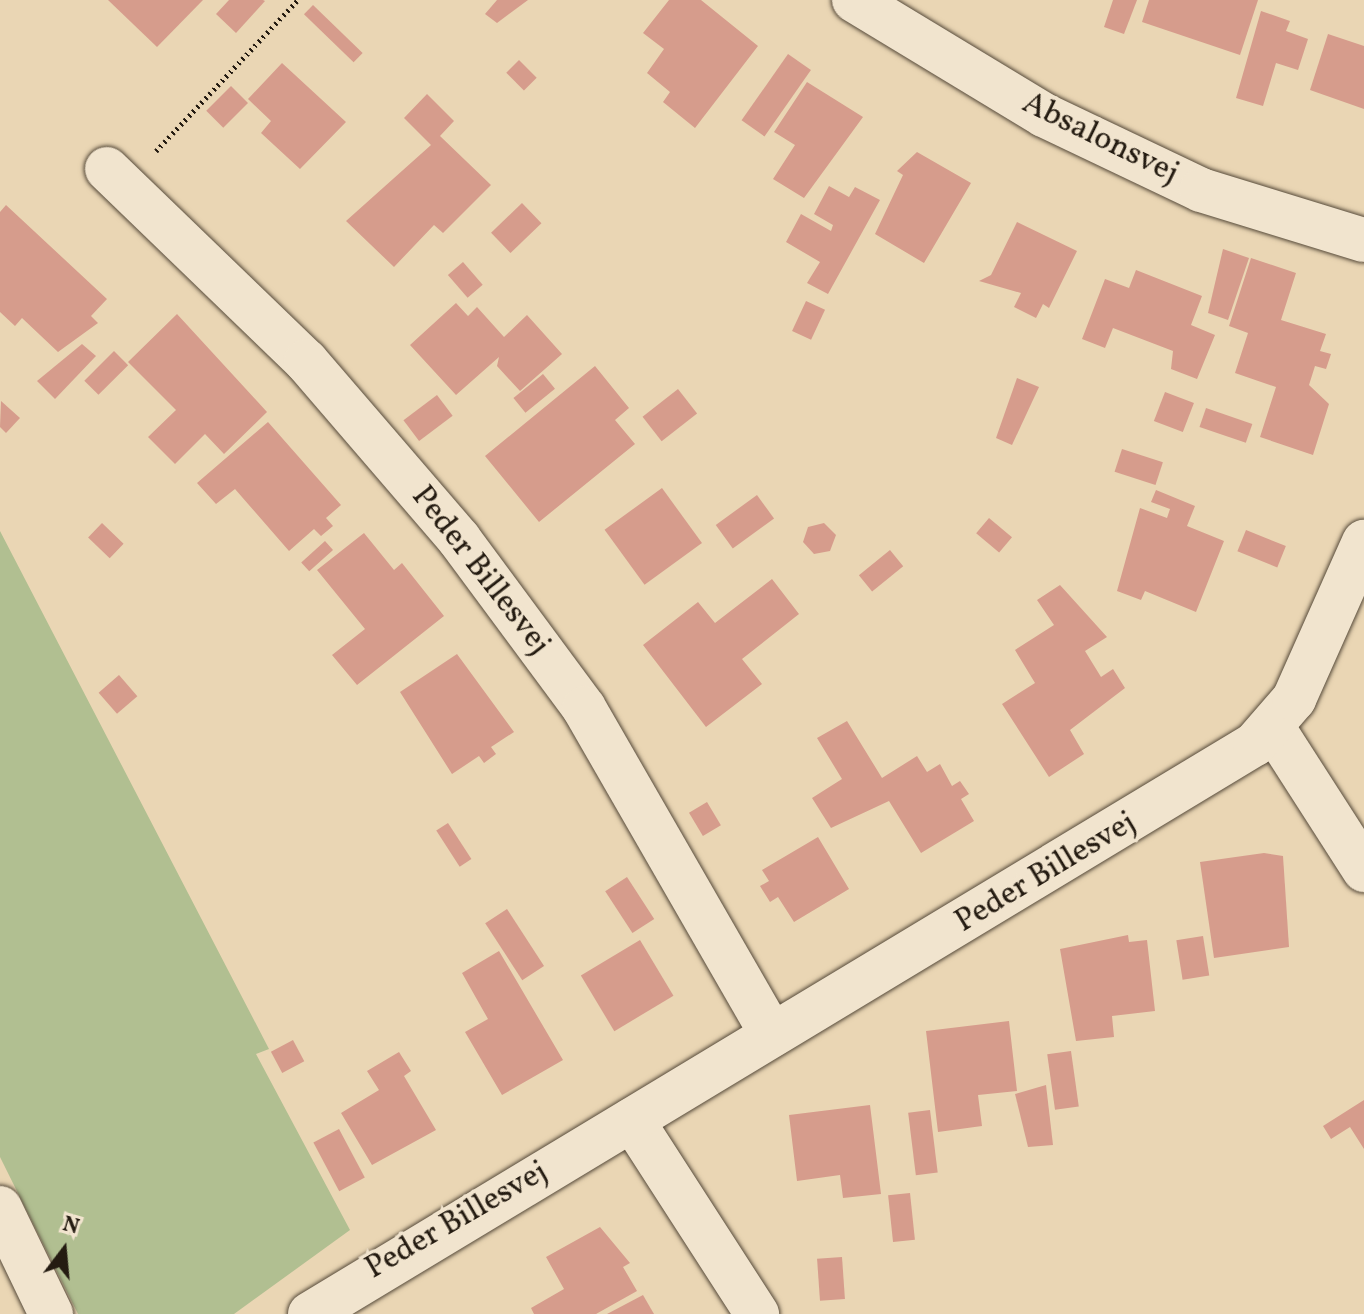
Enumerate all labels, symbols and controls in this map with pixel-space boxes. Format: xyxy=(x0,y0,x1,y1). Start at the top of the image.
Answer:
street label: Absalonsvej xyxy=(1016,85,1184,193)
street label: Peder Billesvej xyxy=(402,479,558,663)
street label: Peder Billesvej xyxy=(949,804,1143,942)
street label: Peder Billesvej xyxy=(359,1153,555,1289)
text: N xyxy=(59,1209,83,1244)
north arrow xyxy=(24,1210,104,1290)

